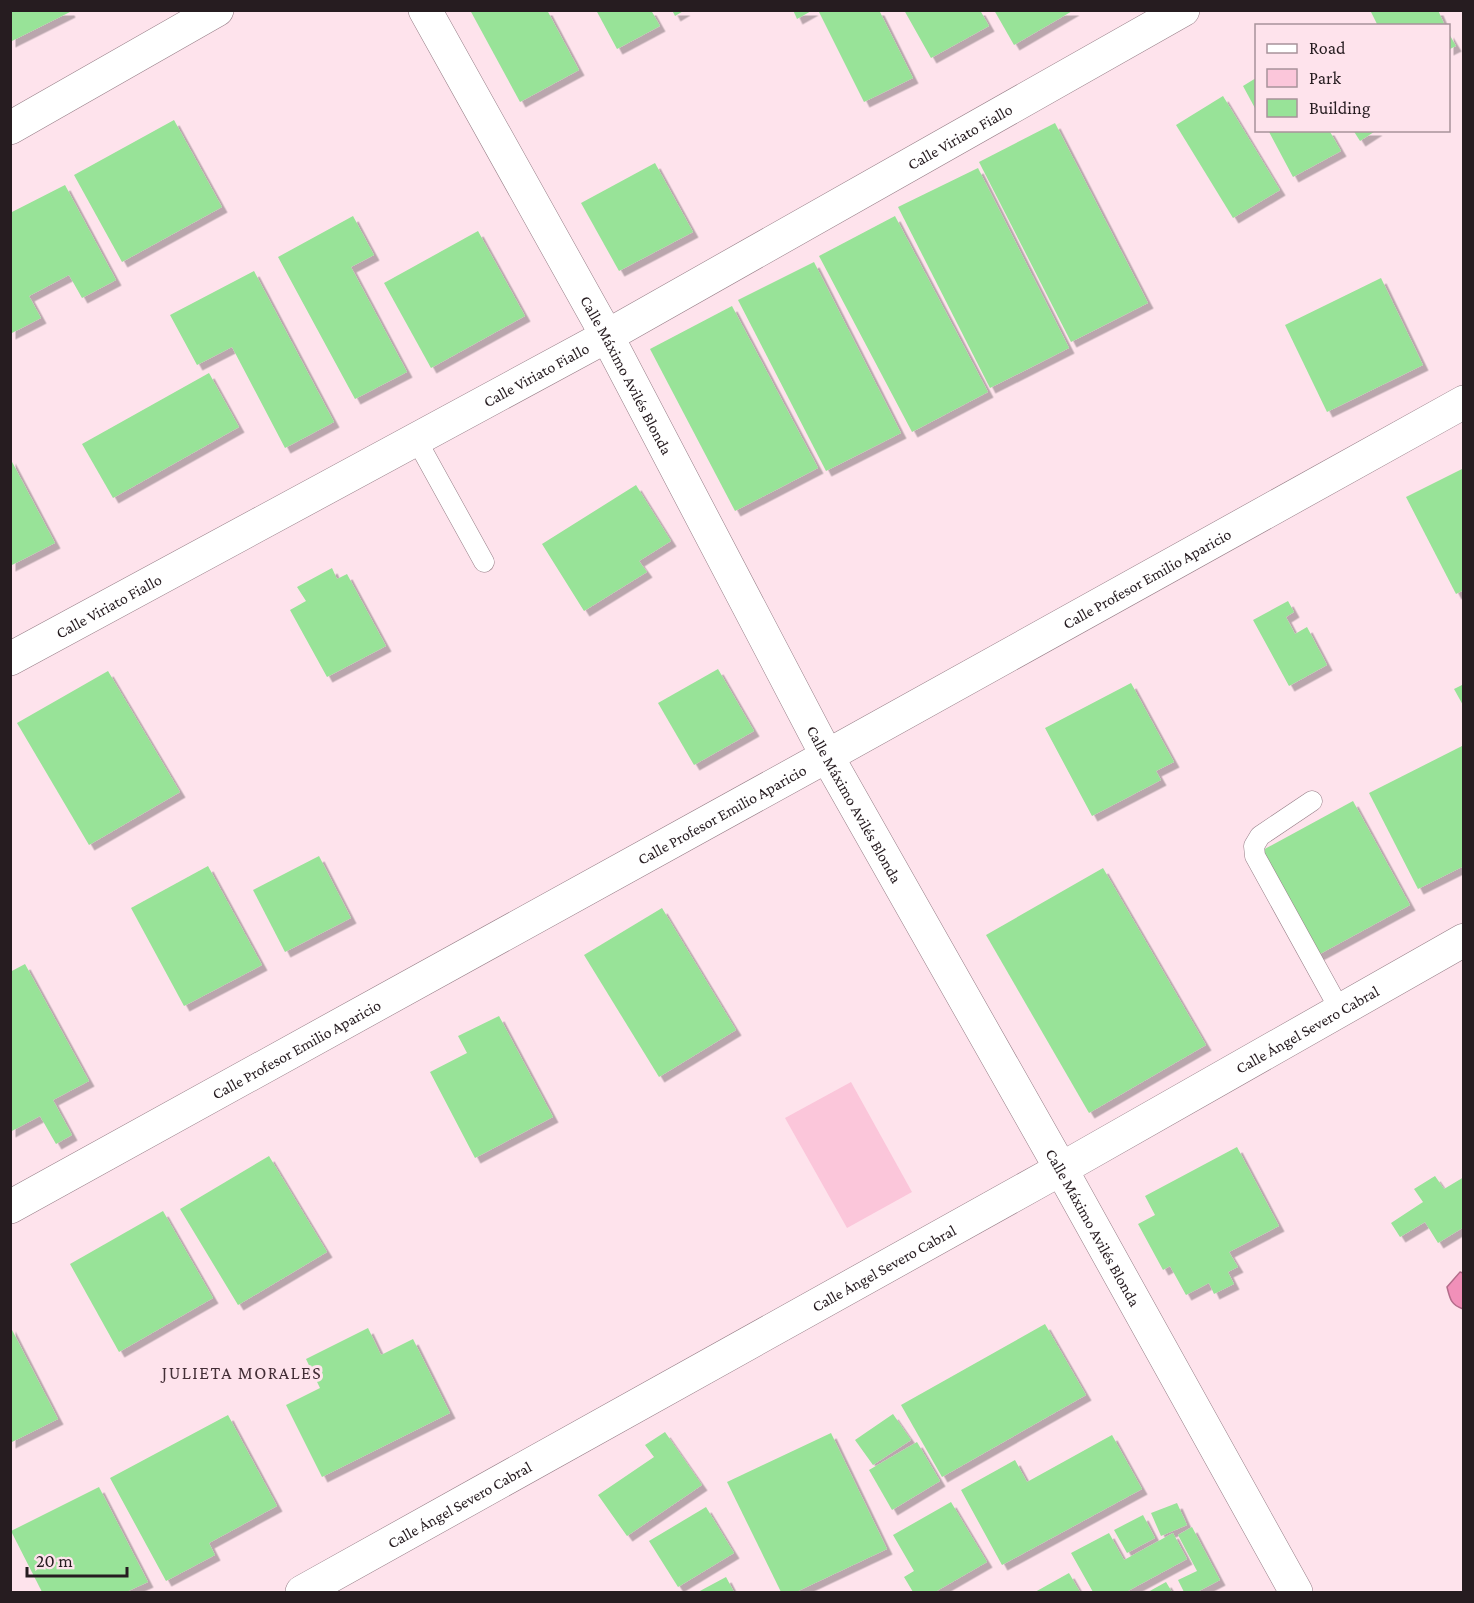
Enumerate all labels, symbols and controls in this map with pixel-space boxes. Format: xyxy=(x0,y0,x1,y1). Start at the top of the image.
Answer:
legend xyxy=(1255,24,1450,132)
text: Road xyxy=(1309,38,1346,58)
text: Park xyxy=(1309,68,1341,88)
text: Building xyxy=(1309,98,1371,118)
street label: Calle Viriato Fiallo xyxy=(905,100,1015,173)
street label: Calle Máximo Avilés Blonda xyxy=(577,293,676,458)
street label: Calle Viriato Fiallo xyxy=(481,339,592,410)
street label: Calle Profesor Emilio Aparicio xyxy=(1060,525,1234,632)
street label: Calle Viriato Fiallo xyxy=(53,571,164,642)
street label: Calle Máximo Avilés Blonda xyxy=(804,723,905,886)
street label: Calle Profesor Emilio Aparicio xyxy=(635,761,809,868)
street label: Calle Ángel Severo Cabral xyxy=(1233,982,1382,1077)
street label: Calle Profesor Emilio Aparicio xyxy=(209,996,384,1103)
street label: Calle Máximo Avilés Blonda xyxy=(1042,1146,1144,1310)
street label: Calle Ángel Severo Cabral xyxy=(809,1221,959,1315)
district label: JULIETA MORALES xyxy=(160,1363,322,1383)
street label: Calle Ángel Severo Cabral xyxy=(385,1458,534,1552)
scale bar xyxy=(27,1540,128,1578)
text: 20 m xyxy=(36,1551,73,1571)

